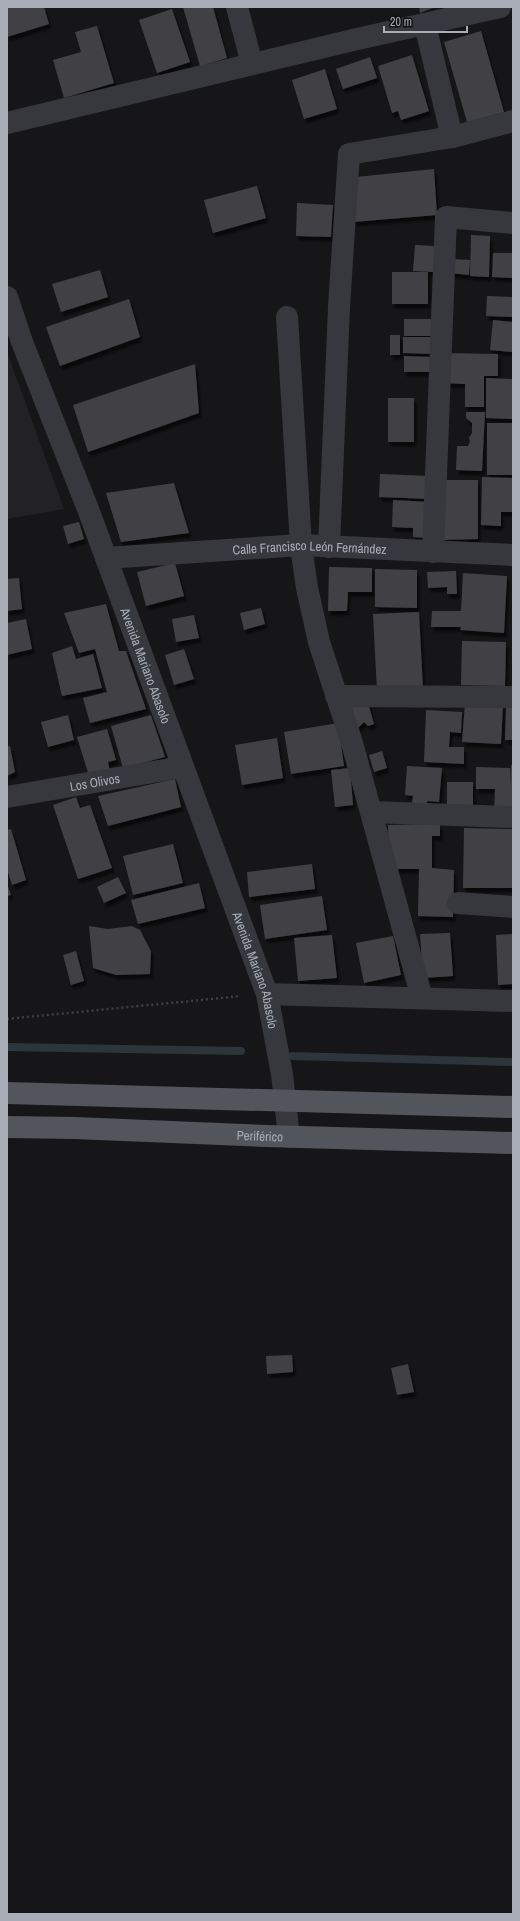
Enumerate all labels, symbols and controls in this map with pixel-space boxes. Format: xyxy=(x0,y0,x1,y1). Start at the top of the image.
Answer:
scale bar xyxy=(384,8,467,34)
text: 20 m xyxy=(390,14,412,30)
street label: Calle Francisco León Fernández xyxy=(232,537,387,559)
street label: Avenida Mariano Abasolo xyxy=(116,605,174,726)
street label: Los Olivos xyxy=(69,770,121,795)
street label: Avenida Mariano Abasolo xyxy=(228,909,281,1030)
street label: Periférico xyxy=(236,1127,283,1145)

